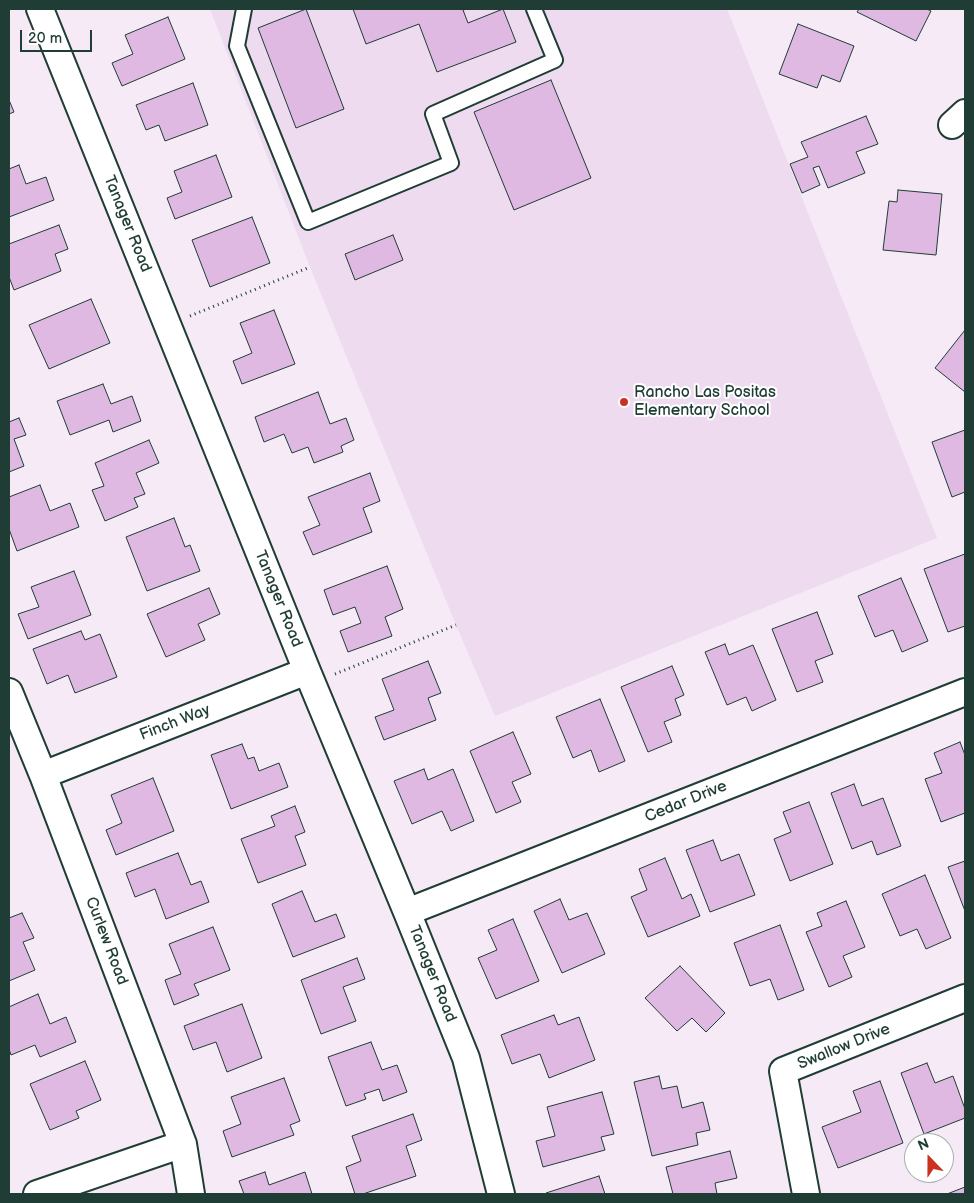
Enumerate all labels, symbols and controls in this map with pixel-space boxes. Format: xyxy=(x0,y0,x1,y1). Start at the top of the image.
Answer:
scale bar xyxy=(22,20,95,52)
text: 20 m xyxy=(28,29,62,48)
street label: Tanager Road xyxy=(99,173,155,275)
place label: Rancho Las Positas Elementary School xyxy=(634,383,776,421)
marker: Rancho Las Positas Elementary School xyxy=(618,396,630,408)
street label: Tanager Road xyxy=(250,548,306,650)
street label: Finch Way xyxy=(137,701,213,745)
street label: Cedar Drive xyxy=(642,777,730,827)
street label: Curlew Road xyxy=(80,894,132,988)
street label: Tanager Road xyxy=(404,923,460,1025)
street label: Swallow Drive xyxy=(795,1020,893,1074)
north arrow xyxy=(904,1133,954,1183)
text: N xyxy=(916,1135,932,1154)

